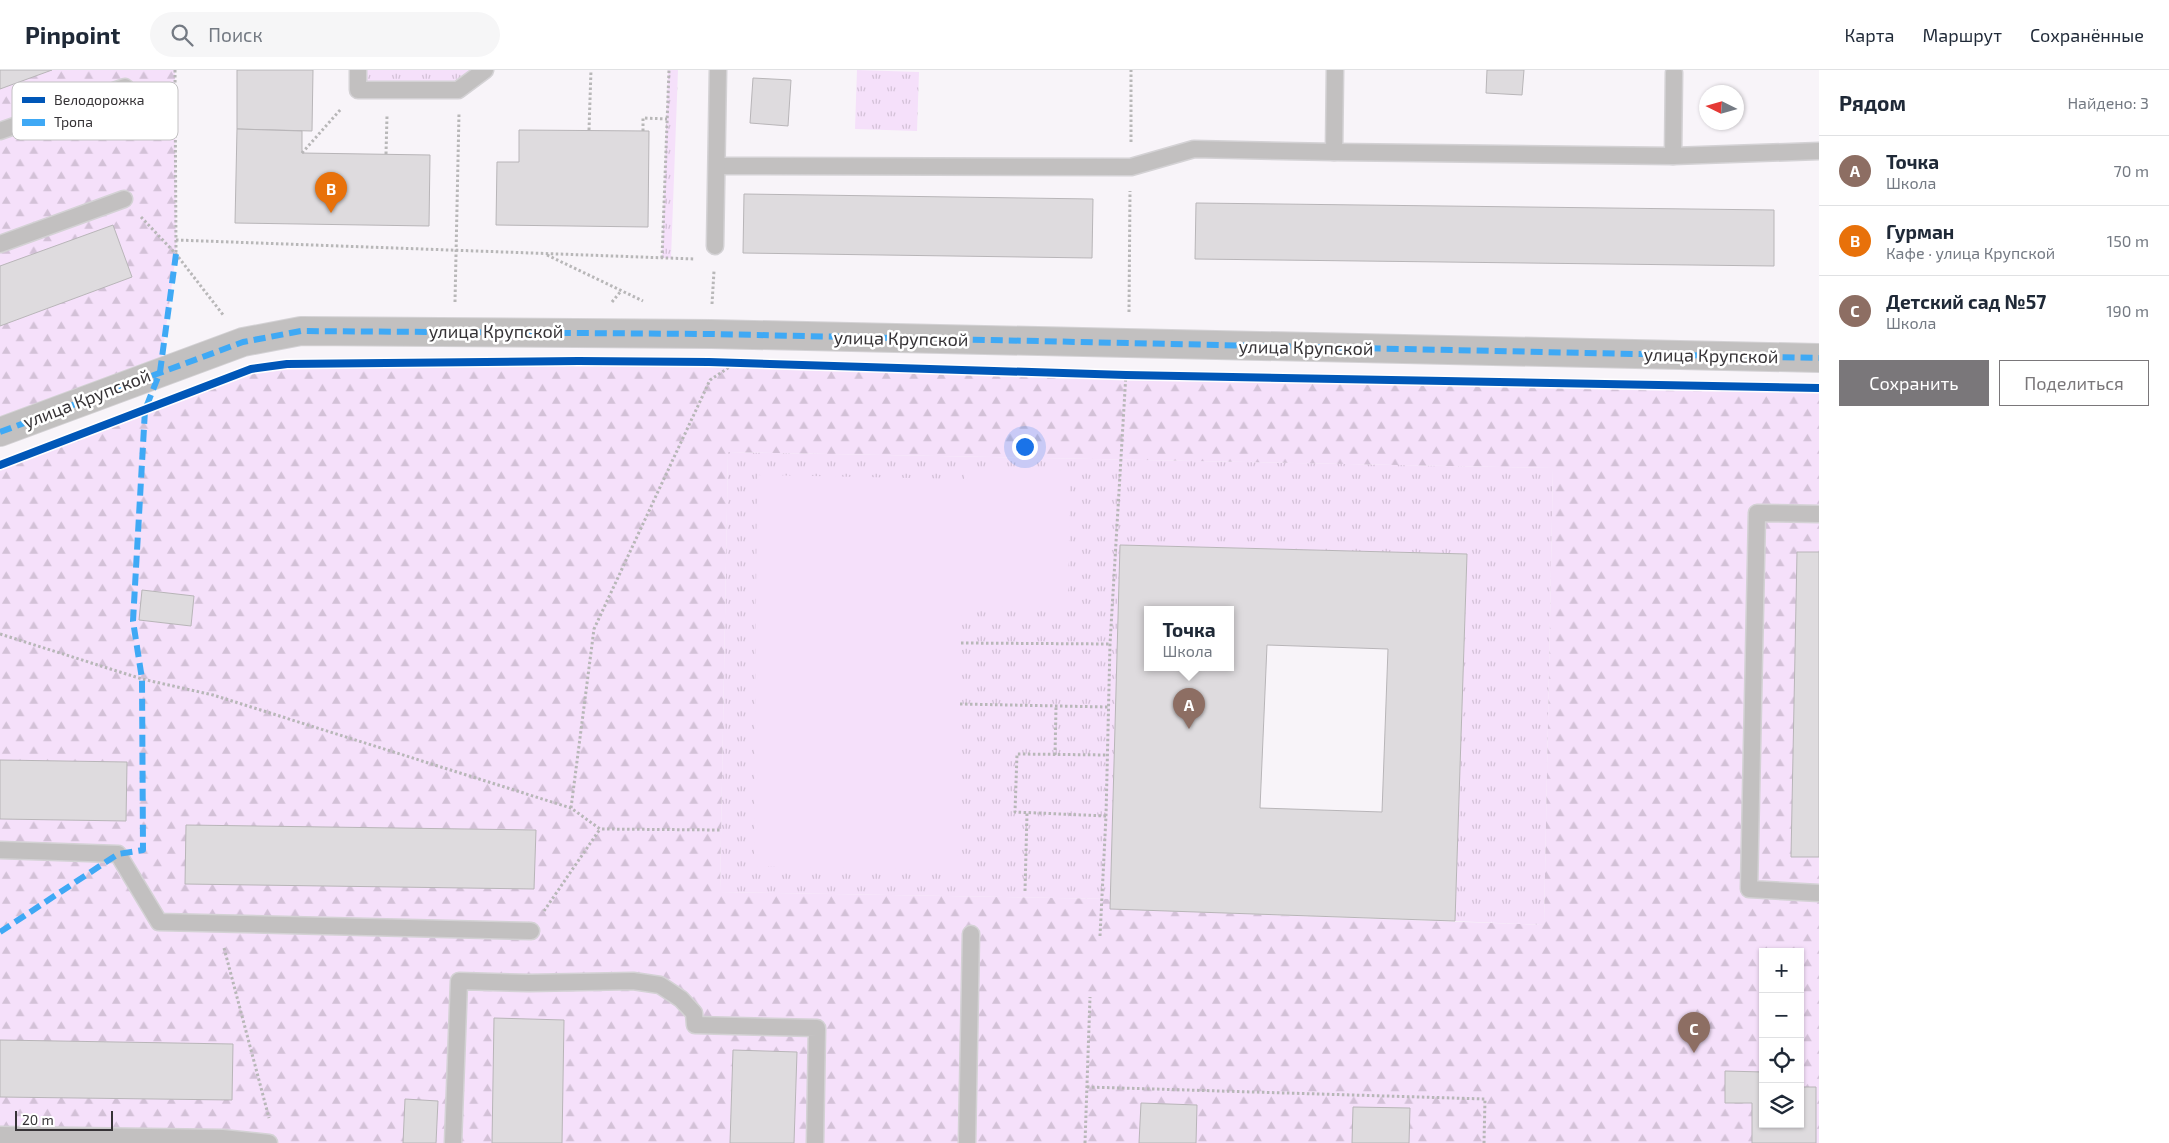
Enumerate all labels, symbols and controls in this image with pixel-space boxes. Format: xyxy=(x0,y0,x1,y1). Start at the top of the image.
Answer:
search box xyxy=(150,12,500,57)
text: Pinpoint xyxy=(25,20,120,49)
icon: search xyxy=(168,21,196,49)
text: Поиск xyxy=(208,23,263,46)
text: Карта xyxy=(1844,24,1894,46)
text: Маршрут xyxy=(1922,24,2002,46)
text: Сохранённые xyxy=(2030,24,2144,46)
legend xyxy=(12,82,178,140)
north arrow xyxy=(1699,85,1744,130)
text: Рядом xyxy=(1839,90,1906,115)
text: Велодорожка xyxy=(54,91,144,108)
text: Найдено: 3 xyxy=(2067,93,2149,112)
text: Тропа xyxy=(54,113,93,130)
text: Точка xyxy=(1886,150,1939,173)
text: A xyxy=(1850,161,1860,180)
text: 70 m xyxy=(2114,161,2149,180)
pin: B xyxy=(315,172,347,213)
text: Школа xyxy=(1886,173,1936,192)
text: Гурман xyxy=(1886,220,1954,243)
text: B xyxy=(1850,231,1860,250)
text: 150 m xyxy=(2107,231,2149,250)
text: Кафе · улица Крупской xyxy=(1886,243,2055,262)
text: Детский сад №57 xyxy=(1886,290,2046,313)
text: C xyxy=(1850,301,1860,320)
text: 190 m xyxy=(2106,301,2149,320)
text: Школа xyxy=(1886,313,1936,332)
street label: улица Крупской xyxy=(429,320,563,342)
street label: улица Крупской xyxy=(833,326,969,350)
street label: улица Крупской xyxy=(1238,335,1374,359)
street label: улица Крупской xyxy=(1643,343,1779,367)
button: Сохранить xyxy=(1839,360,1989,406)
button: Поделиться xyxy=(1999,360,2149,406)
street label: улица Крупской xyxy=(20,364,153,432)
your location xyxy=(1012,434,1038,460)
popup xyxy=(1144,606,1234,671)
text: Точка xyxy=(1162,618,1216,641)
text: Школа xyxy=(1162,641,1213,660)
pin: A xyxy=(1173,688,1205,729)
map controls xyxy=(1759,948,1804,1128)
button: + xyxy=(1759,948,1804,993)
button: − xyxy=(1759,993,1804,1038)
pin: C xyxy=(1678,1012,1710,1053)
button: locate xyxy=(1759,1038,1804,1083)
button: layers xyxy=(1759,1083,1804,1128)
scale bar xyxy=(15,1108,112,1131)
text: 20 m xyxy=(22,1111,54,1128)

